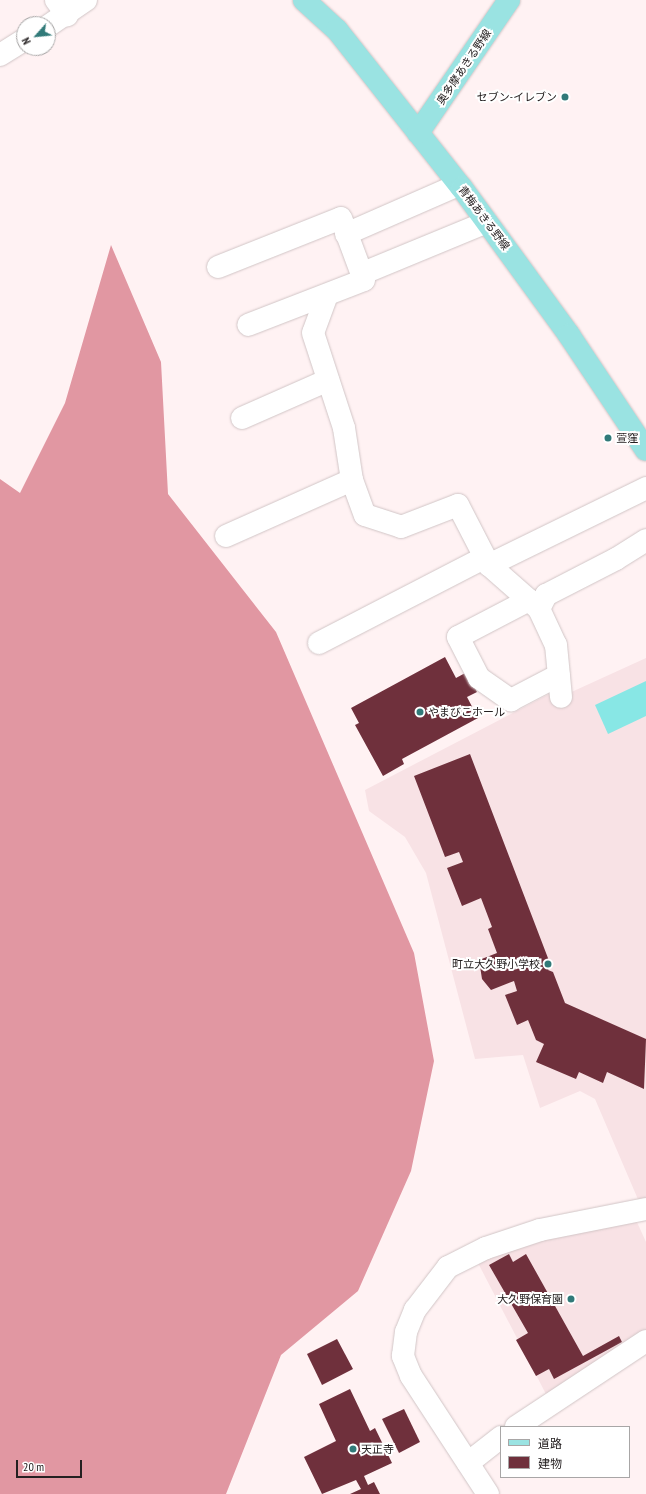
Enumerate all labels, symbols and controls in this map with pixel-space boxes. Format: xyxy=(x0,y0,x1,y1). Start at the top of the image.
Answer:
north arrow xyxy=(16,16,56,56)
street label: 奥多摩あきる野線 xyxy=(434,27,494,107)
text: N xyxy=(19,35,34,47)
place label: セブン-イレブン xyxy=(477,90,557,104)
marker: セブン-イレブン xyxy=(560,92,570,102)
street label: 青梅あきる野線 xyxy=(456,183,512,253)
place label: 萱窪 xyxy=(616,431,638,445)
marker: 萱窪 xyxy=(603,433,613,443)
place label: やまびこホール xyxy=(428,705,505,719)
marker: やまびこホール xyxy=(415,707,425,717)
place label: 町立大久野小学校 xyxy=(452,957,540,971)
marker: 町立大久野小学校 xyxy=(543,959,553,969)
place label: 大久野保育園 xyxy=(497,1292,563,1306)
marker: 大久野保育園 xyxy=(566,1294,576,1304)
legend xyxy=(500,1426,630,1478)
text: 道路 xyxy=(538,1436,562,1451)
place label: 天正寺 xyxy=(361,1442,394,1456)
marker: 天正寺 xyxy=(348,1444,358,1454)
scale bar xyxy=(18,1452,84,1478)
text: 建物 xyxy=(538,1456,562,1471)
text: 20 m xyxy=(23,1459,44,1474)

